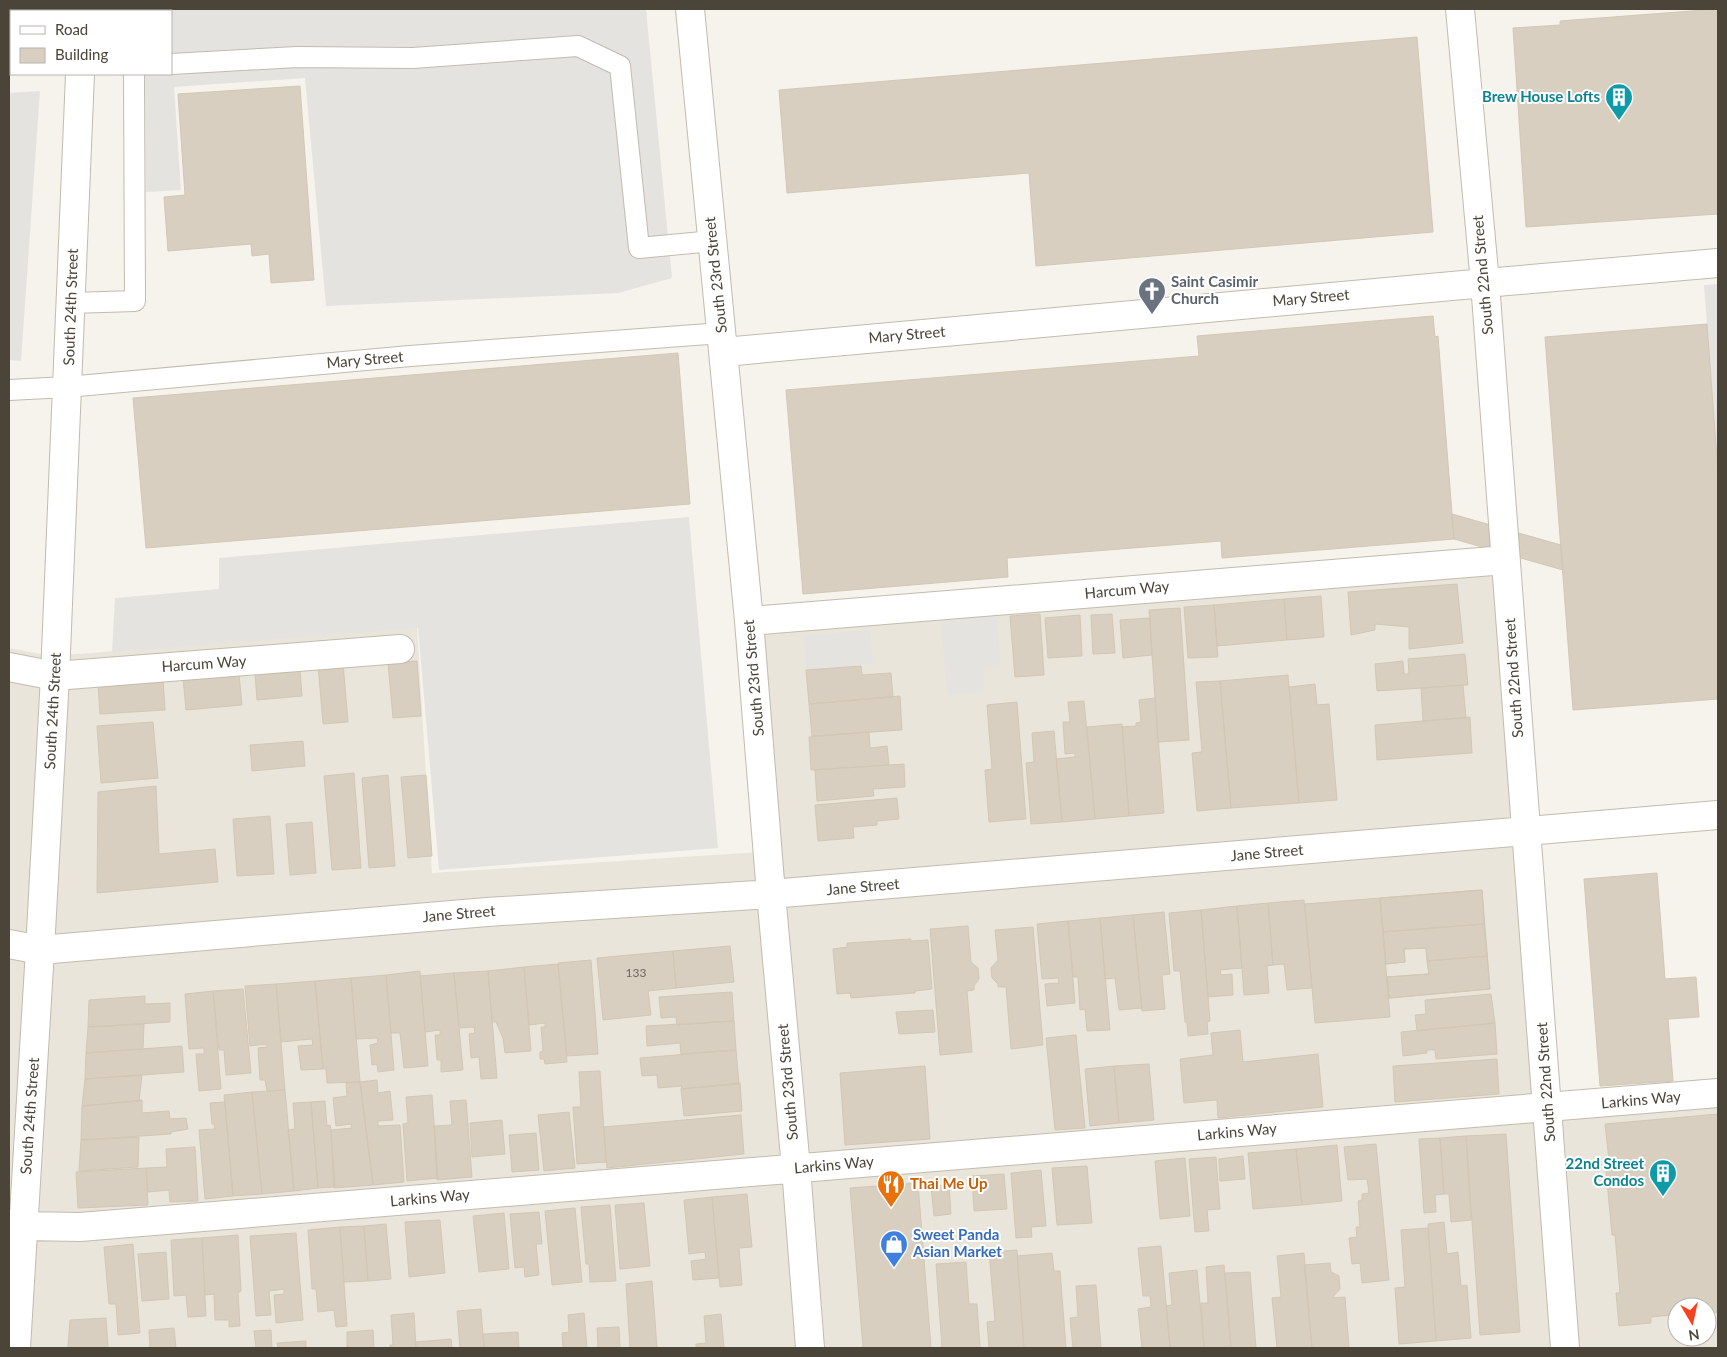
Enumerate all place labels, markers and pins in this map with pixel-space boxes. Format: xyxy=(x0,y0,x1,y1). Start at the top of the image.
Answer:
building icon: Brew House Lofts xyxy=(1604,82,1634,121)
place label: Brew House Lofts xyxy=(1482,87,1600,105)
place label: Saint Casimir Church xyxy=(1171,272,1258,307)
church icon: Saint Casimir Church xyxy=(1137,276,1167,315)
place label: 22nd Street Condos xyxy=(1566,1154,1644,1189)
building icon: 22nd Street Condos xyxy=(1648,1158,1678,1197)
restaurant icon: Thai Me Up xyxy=(876,1169,906,1208)
place label: Thai Me Up xyxy=(910,1174,987,1192)
place label: Sweet Panda Asian Market xyxy=(912,1225,1002,1260)
shop icon: Sweet Panda Asian Market xyxy=(879,1229,909,1268)

